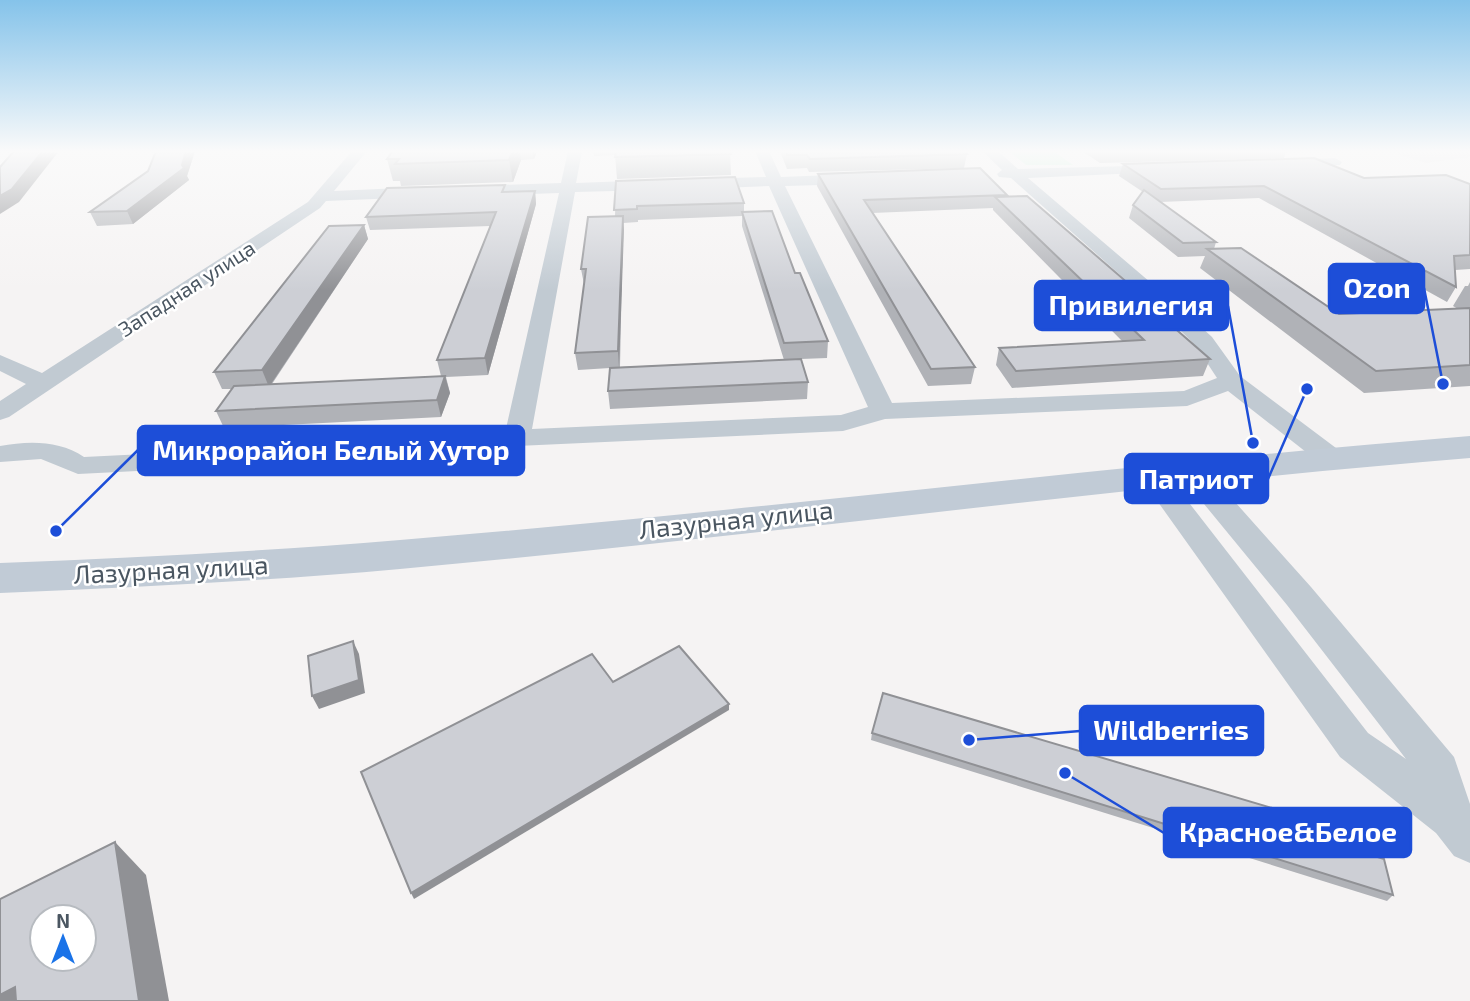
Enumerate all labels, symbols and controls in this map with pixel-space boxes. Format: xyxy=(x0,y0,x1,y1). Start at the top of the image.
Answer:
street label: Западная улица xyxy=(113,234,260,342)
callout: Ozon xyxy=(1329,264,1424,313)
text: Ozon xyxy=(1343,270,1411,304)
callout: Привилегия xyxy=(1035,281,1228,330)
text: Привилегия xyxy=(1049,287,1213,321)
callout: Микрорайон Белый Хутор xyxy=(138,426,524,475)
text: Микрорайон Белый Хутор xyxy=(152,432,510,466)
callout: Патриот xyxy=(1125,454,1268,503)
text: Патриот xyxy=(1139,461,1253,495)
street label: Лазурная улица xyxy=(637,493,835,545)
street label: Лазурная улица xyxy=(73,548,269,590)
callout: Wildberries xyxy=(1080,706,1263,755)
text: Wildberries xyxy=(1093,712,1249,746)
callout: Красное&Белое xyxy=(1164,808,1411,857)
text: Красное&Белое xyxy=(1179,814,1397,848)
north arrow xyxy=(28,903,98,973)
text: N xyxy=(56,909,70,932)

